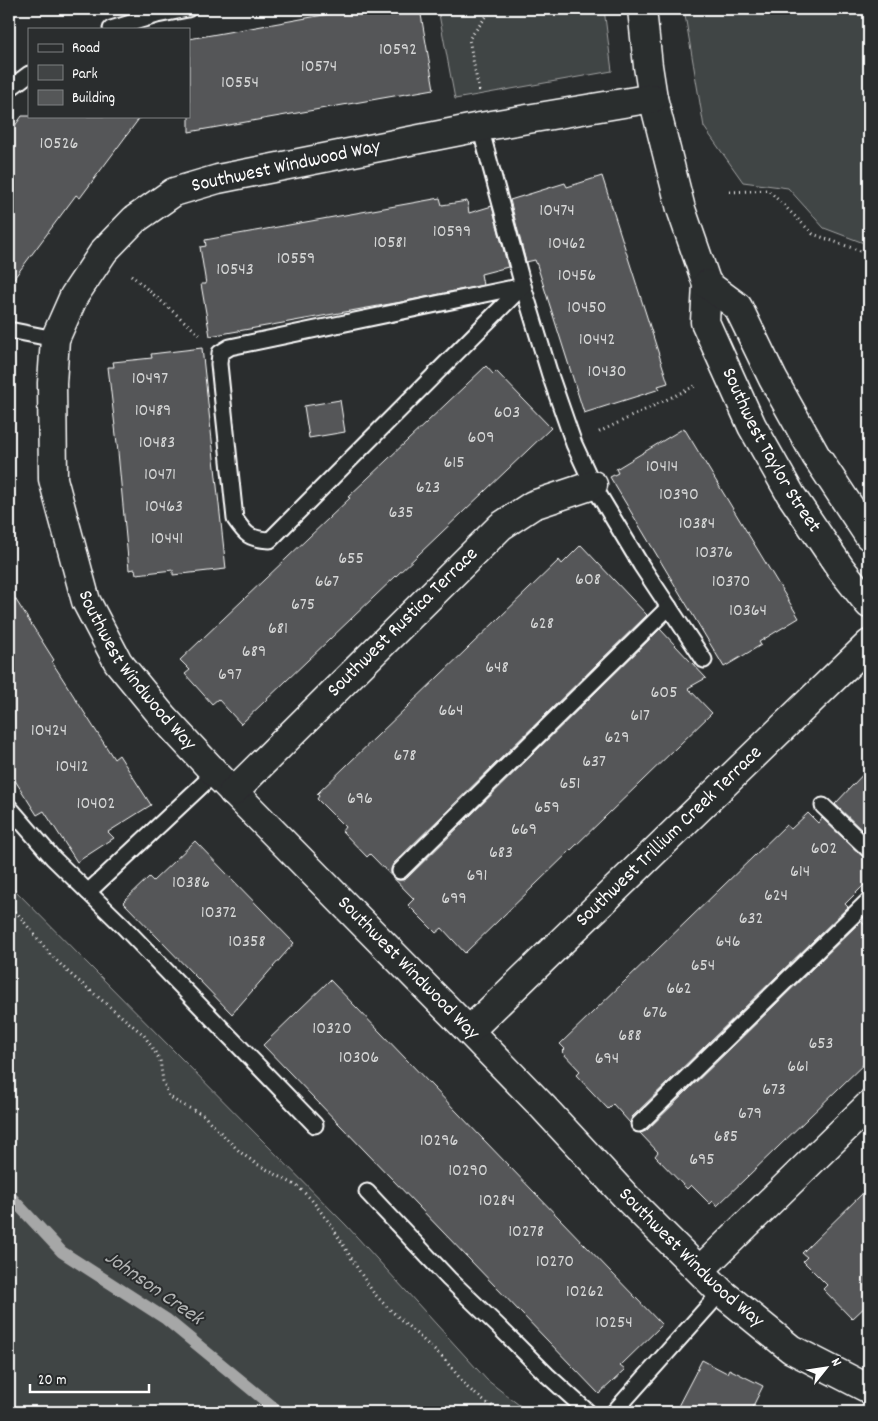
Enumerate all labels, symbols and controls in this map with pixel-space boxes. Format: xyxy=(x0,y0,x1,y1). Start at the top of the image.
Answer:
legend xyxy=(28,28,190,118)
text: Road xyxy=(72,38,100,60)
house number: 10592 xyxy=(379,38,417,63)
house number: 10574 xyxy=(301,55,337,80)
text: Park xyxy=(72,64,98,86)
house number: 10554 xyxy=(221,71,259,96)
text: Building xyxy=(72,88,115,110)
house number: 10526 xyxy=(40,132,78,157)
street label: Southwest Windwood Way xyxy=(189,133,384,201)
house number: 10474 xyxy=(539,199,575,224)
house number: 10599 xyxy=(433,220,471,245)
house number: 10581 xyxy=(373,231,407,256)
house number: 10462 xyxy=(548,232,586,257)
house number: 10559 xyxy=(277,247,315,272)
house number: 10543 xyxy=(216,258,254,283)
house number: 10456 xyxy=(558,264,596,289)
house number: 10450 xyxy=(567,296,607,321)
house number: 10442 xyxy=(579,328,615,353)
house number: 10430 xyxy=(587,360,627,385)
street label: Southwest Taylor Street xyxy=(714,364,827,539)
house number: 10497 xyxy=(132,367,168,392)
house number: 10489 xyxy=(135,399,171,424)
house number: 603 xyxy=(494,401,520,426)
house number: 609 xyxy=(468,426,494,451)
house number: 10483 xyxy=(139,431,175,456)
house number: 615 xyxy=(443,451,465,476)
house number: 10414 xyxy=(646,455,678,480)
house number: 10471 xyxy=(144,463,176,488)
house number: 623 xyxy=(416,476,440,501)
house number: 10390 xyxy=(659,483,699,508)
house number: 10463 xyxy=(145,495,183,520)
house number: 635 xyxy=(388,501,414,526)
house number: 10384 xyxy=(679,512,715,537)
house number: 10441 xyxy=(151,527,183,552)
street label: Southwest Rustica Terrace xyxy=(321,541,485,704)
house number: 10376 xyxy=(695,541,733,566)
house number: 655 xyxy=(338,547,364,572)
house number: 608 xyxy=(575,568,601,593)
house number: 667 xyxy=(315,570,339,595)
house number: 10370 xyxy=(712,570,750,595)
street label: Southwest Windwood Way xyxy=(70,587,203,758)
house number: 675 xyxy=(291,593,315,618)
house number: 10364 xyxy=(729,599,767,624)
house number: 628 xyxy=(530,612,554,637)
house number: 681 xyxy=(268,617,288,642)
house number: 689 xyxy=(242,640,266,665)
house number: 648 xyxy=(485,656,509,681)
house number: 697 xyxy=(218,663,242,688)
house number: 605 xyxy=(651,681,677,706)
house number: 664 xyxy=(438,699,464,724)
house number: 617 xyxy=(630,704,650,729)
house number: 10424 xyxy=(31,719,67,744)
house number: 629 xyxy=(605,726,629,751)
street label: Southwest Trillium Creek Terrace xyxy=(570,740,769,934)
house number: 678 xyxy=(394,744,416,769)
house number: 637 xyxy=(582,750,606,775)
house number: 10412 xyxy=(55,755,89,780)
house number: 651 xyxy=(559,772,581,797)
house number: 696 xyxy=(347,787,373,812)
house number: 10402 xyxy=(77,792,115,817)
house number: 659 xyxy=(534,796,560,821)
house number: 669 xyxy=(511,818,537,843)
house number: 602 xyxy=(811,837,837,862)
house number: 683 xyxy=(489,841,513,866)
house number: 614 xyxy=(790,860,810,885)
house number: 691 xyxy=(466,864,488,889)
house number: 10386 xyxy=(172,871,210,896)
house number: 624 xyxy=(764,884,788,909)
house number: 699 xyxy=(441,887,467,912)
street label: Southwest Windwood Way xyxy=(330,890,486,1048)
house number: 10372 xyxy=(201,901,237,926)
house number: 632 xyxy=(739,907,763,932)
house number: 10358 xyxy=(228,930,266,955)
house number: 646 xyxy=(715,930,741,955)
house number: 654 xyxy=(691,954,715,979)
house number: 662 xyxy=(666,977,692,1002)
house number: 676 xyxy=(643,1001,667,1026)
house number: 10320 xyxy=(312,1017,352,1042)
house number: 688 xyxy=(618,1024,642,1049)
house number: 653 xyxy=(808,1032,834,1057)
house number: 10306 xyxy=(339,1046,379,1071)
house number: 694 xyxy=(595,1047,619,1072)
house number: 661 xyxy=(787,1055,809,1080)
house number: 673 xyxy=(762,1078,786,1103)
house number: 679 xyxy=(738,1102,762,1127)
house number: 685 xyxy=(714,1125,738,1150)
house number: 10296 xyxy=(420,1129,458,1154)
house number: 695 xyxy=(689,1148,715,1173)
house number: 10290 xyxy=(448,1159,488,1184)
street label: Southwest Windwood Way xyxy=(611,1182,770,1336)
house number: 10284 xyxy=(479,1189,515,1214)
house number: 10278 xyxy=(508,1220,544,1245)
water label: Johnson Creek xyxy=(98,1244,210,1335)
house number: 10270 xyxy=(536,1250,574,1275)
house number: 10262 xyxy=(566,1280,604,1305)
house number: 10254 xyxy=(595,1311,633,1336)
north arrow xyxy=(800,1344,850,1394)
text: N xyxy=(825,1355,846,1371)
scale bar xyxy=(30,1361,149,1393)
text: 20 m xyxy=(38,1370,66,1392)

